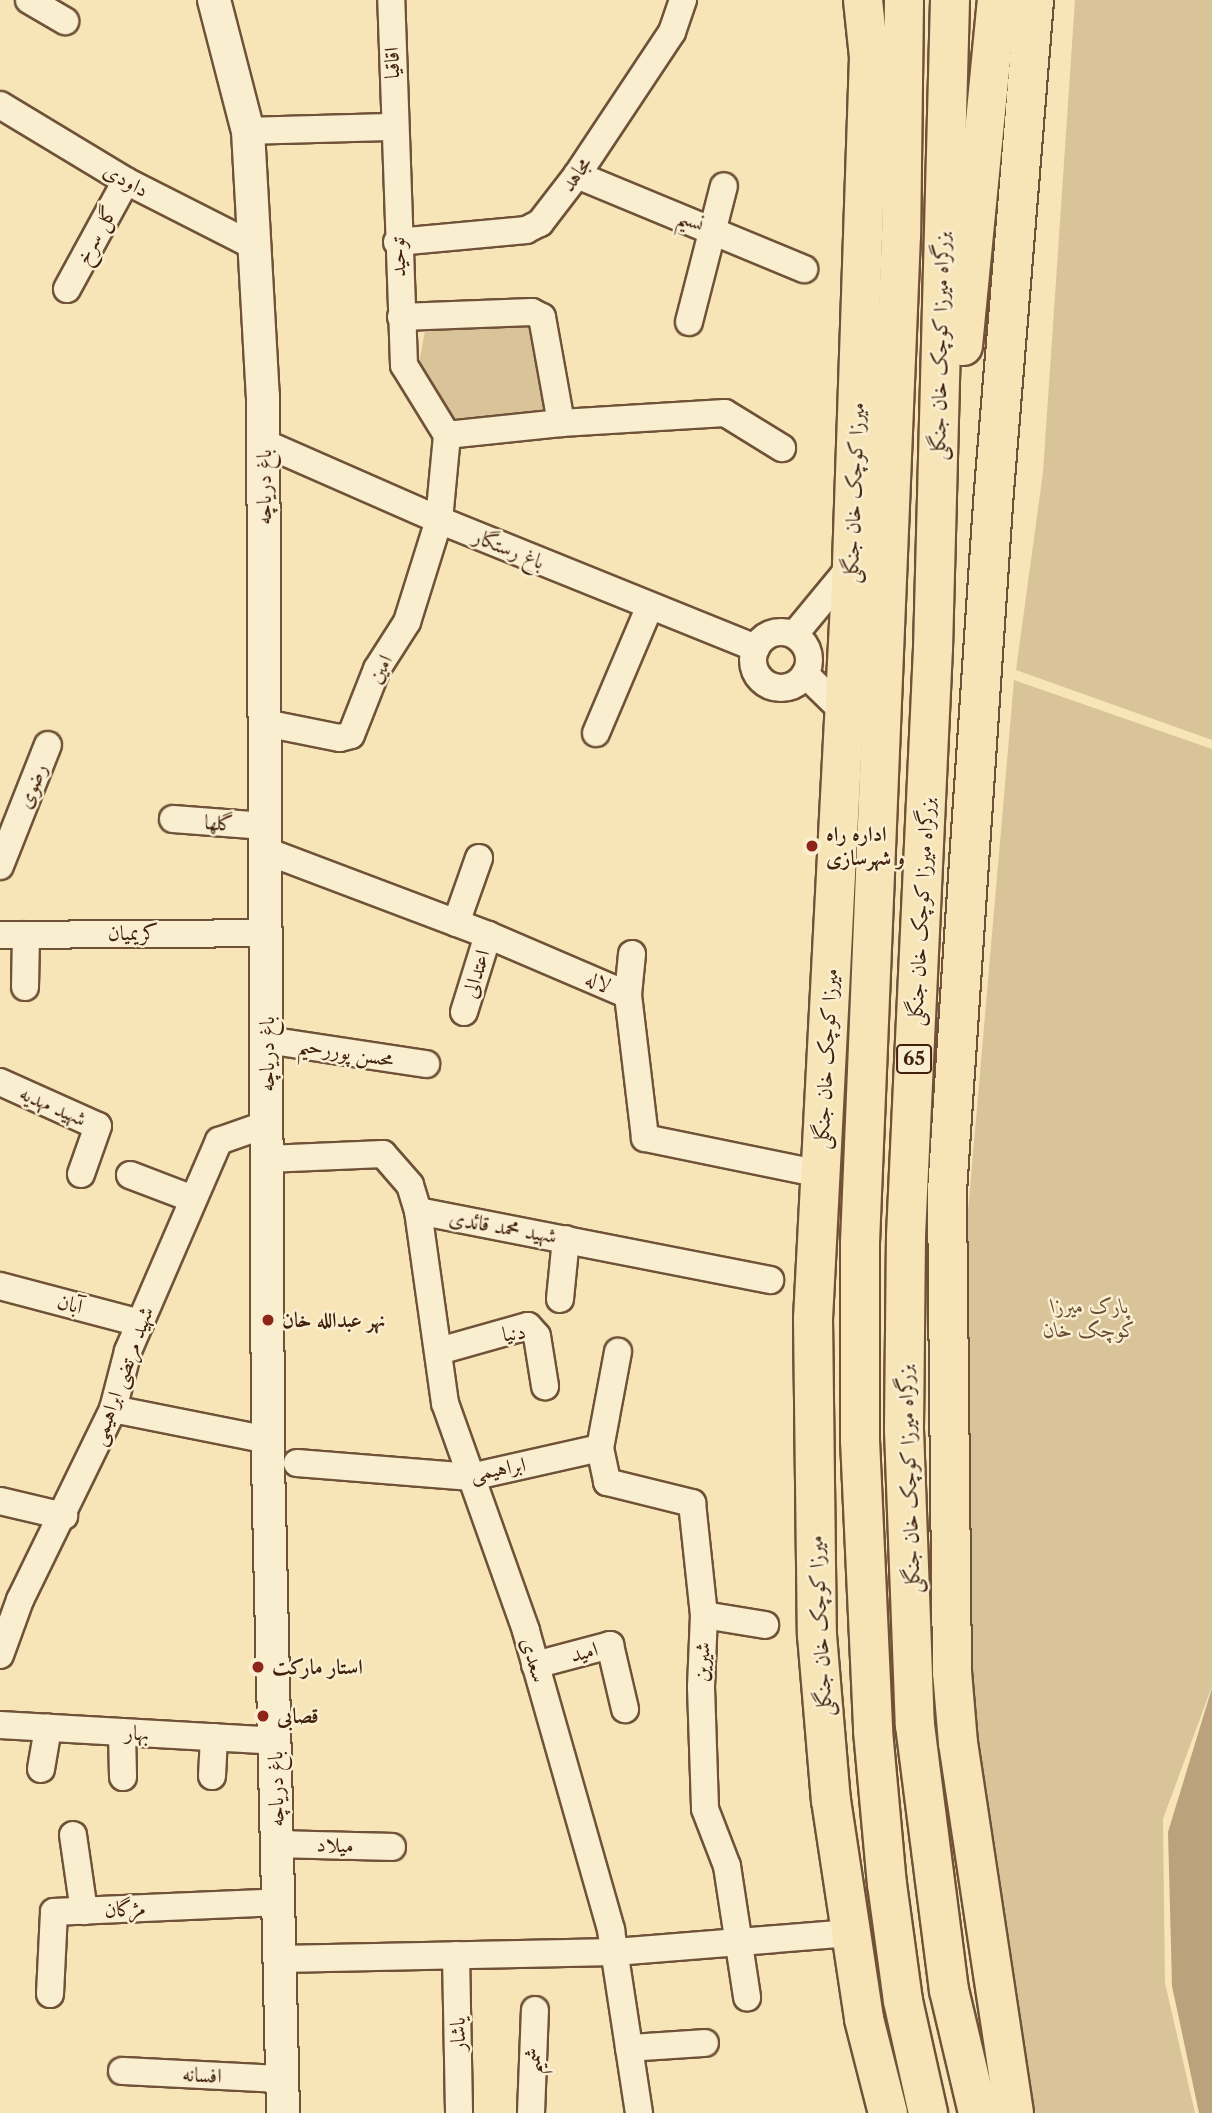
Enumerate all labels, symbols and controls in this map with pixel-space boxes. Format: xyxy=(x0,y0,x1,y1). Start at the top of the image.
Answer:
street label: اقاقیا xyxy=(379,47,405,79)
street label: مجاهد xyxy=(555,152,597,196)
street label: داودی xyxy=(99,157,153,203)
street label: گل سرخ xyxy=(70,201,122,269)
street label: نسیم xyxy=(674,203,708,237)
street label: بزرگراه میرزا کوچک خان جنگلی xyxy=(925,231,955,461)
street label: توحید xyxy=(385,237,411,277)
street label: میرزا کوچک خان جنگلی xyxy=(838,402,870,584)
street label: باغ دریاچه xyxy=(251,449,277,525)
street label: باغ رستگار xyxy=(470,523,548,575)
street label: امین xyxy=(362,650,398,688)
street label: رضوی xyxy=(12,760,52,812)
street label: بزرگراه میرزا کوچک خان جنگلی xyxy=(902,797,940,1027)
street label: گلها xyxy=(203,809,235,837)
place label: اداره راه و شهرسازی xyxy=(826,821,905,871)
marker: اداره راه و شهرسازی xyxy=(804,838,820,854)
street label: کریمیان xyxy=(108,920,158,946)
street label: اعتدالی xyxy=(457,947,495,1001)
street label: لاله xyxy=(582,966,614,998)
street label: میرزا کوچک خان جنگلی xyxy=(809,968,843,1150)
street label: باغ دریاچه xyxy=(254,1016,280,1092)
street label: محسن پوررحیم xyxy=(296,1032,396,1072)
road number: 65 xyxy=(895,1044,933,1074)
street label: شهید مهدیه xyxy=(16,1080,90,1132)
street label: شهید محمد قائدی xyxy=(447,1205,559,1249)
street label: آبان xyxy=(54,1289,86,1319)
park label: پارک میرزا کوچک خان xyxy=(1043,1293,1137,1343)
street label: شهید مرتضی ابراهیمی xyxy=(85,1303,159,1449)
place label: نهر عبدالله خان xyxy=(282,1307,385,1333)
marker: نهر عبدالله خان xyxy=(260,1312,276,1328)
street label: دنیا xyxy=(501,1319,527,1347)
street label: بزرگراه میرزا کوچک خان جنگلی xyxy=(892,1364,926,1594)
street label: ابراهیمی xyxy=(468,1452,528,1486)
street label: میرزا کوچک خان جنگلی xyxy=(803,1535,837,1717)
street label: سعدی xyxy=(516,1635,552,1685)
street label: امید xyxy=(567,1636,601,1668)
street label: شیرین xyxy=(688,1641,716,1683)
place label: استار مارکت xyxy=(272,1654,363,1680)
marker: استار مارکت xyxy=(250,1659,266,1675)
place label: قصابی xyxy=(277,1703,319,1729)
marker: قصابی xyxy=(255,1708,271,1724)
street label: بهار xyxy=(124,1720,150,1746)
street label: باغ دریاچه xyxy=(263,1751,289,1827)
street label: میلاد xyxy=(316,1832,354,1858)
street label: مژگان xyxy=(104,1895,146,1923)
street label: یاشار xyxy=(445,2017,471,2051)
street label: شمیم xyxy=(520,2047,546,2075)
street label: افسانه xyxy=(182,2061,222,2089)

